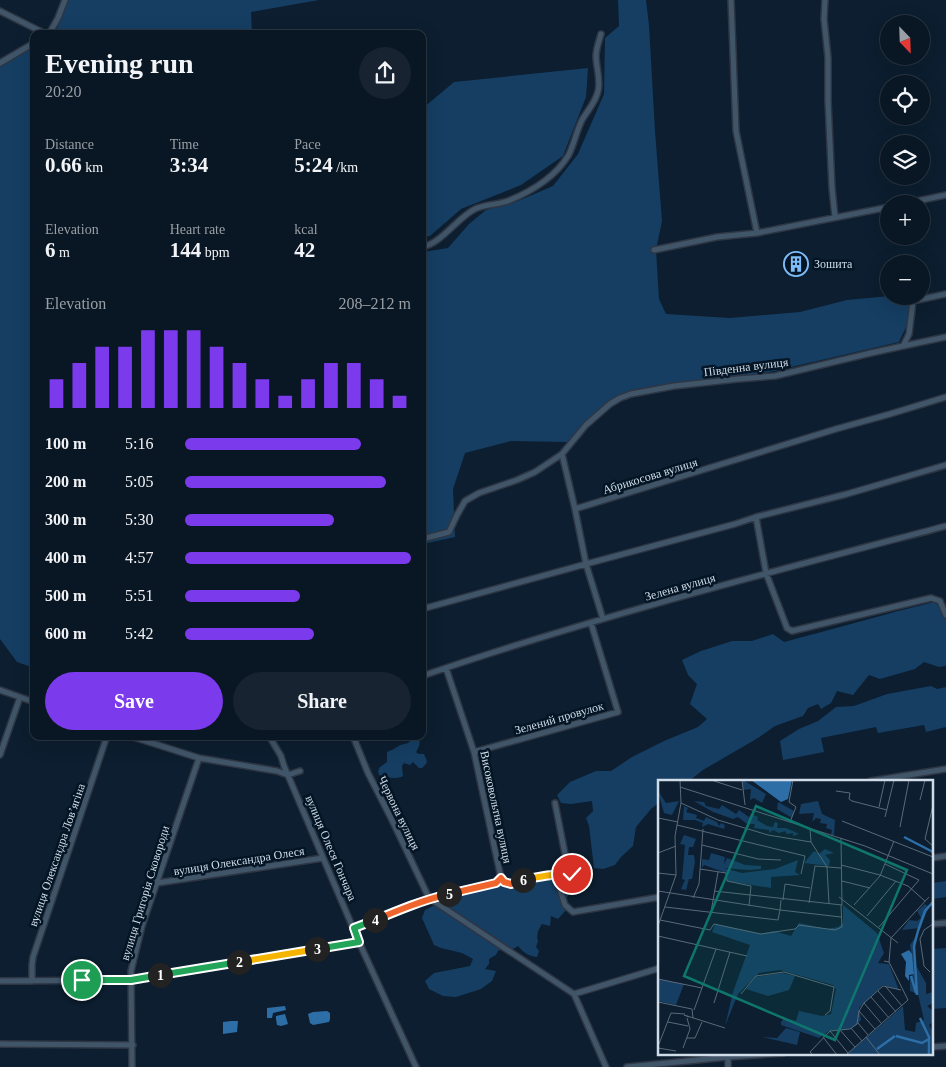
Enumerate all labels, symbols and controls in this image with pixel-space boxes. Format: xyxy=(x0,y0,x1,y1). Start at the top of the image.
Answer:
north arrow xyxy=(880,15,930,65)
map controls xyxy=(880,15,930,305)
button: share xyxy=(359,47,411,99)
text: Evening run xyxy=(45,48,194,79)
button: locate xyxy=(880,75,930,125)
text: 20:20 xyxy=(45,83,81,100)
button: layers xyxy=(880,135,930,185)
text: Distance xyxy=(45,137,94,152)
text: Time xyxy=(170,137,199,152)
text: Pace xyxy=(294,137,321,152)
text: 0.66 xyxy=(45,153,82,177)
text: 3:34 xyxy=(170,153,208,177)
text: 5:24 xyxy=(294,153,333,177)
text: km xyxy=(82,160,103,175)
text: /km xyxy=(333,160,358,175)
button: + xyxy=(880,195,930,245)
text: Elevation xyxy=(45,222,99,237)
text: Heart rate xyxy=(170,222,225,237)
text: kcal xyxy=(294,222,318,237)
text: 6 xyxy=(45,238,56,262)
text: 144 xyxy=(170,238,201,262)
text: 42 xyxy=(294,238,315,262)
text: m xyxy=(56,245,70,260)
text: bpm xyxy=(201,245,230,260)
building icon: Зошита xyxy=(783,251,809,277)
button: − xyxy=(880,255,930,305)
place label: Зошита xyxy=(814,257,853,271)
text: Elevation xyxy=(45,295,106,312)
text: 208–212 m xyxy=(339,295,411,312)
street label: Південна вулиця xyxy=(703,355,790,379)
text: 100 m xyxy=(45,435,86,452)
text: 5:16 xyxy=(125,435,153,452)
street label: Абрикосова вулиця xyxy=(601,455,700,497)
text: 200 m xyxy=(45,473,86,490)
text: 5:05 xyxy=(125,473,153,490)
text: 300 m xyxy=(45,511,86,528)
text: 5:30 xyxy=(125,511,153,528)
text: 400 m xyxy=(45,549,86,566)
text: 4:57 xyxy=(125,549,153,566)
street label: Зелена вулиця xyxy=(643,570,717,604)
text: 500 m xyxy=(45,587,86,604)
text: 5:51 xyxy=(125,587,153,604)
text: 600 m xyxy=(45,625,86,642)
text: 5:42 xyxy=(125,625,153,642)
button: Save xyxy=(45,672,223,730)
button: Share xyxy=(233,672,411,730)
street label: Зелений провулок xyxy=(513,699,605,737)
street label: Високовольтна вулиця xyxy=(477,750,515,865)
street label: Червона вулиця xyxy=(375,774,423,853)
inset map xyxy=(658,780,934,1054)
street label: вулиця Олександра Ловʼягіна xyxy=(26,781,88,928)
street label: вулиця Олеся Гончара xyxy=(302,793,360,903)
street label: вулиця Григорія Сковороди xyxy=(118,823,172,962)
street label: вулиця Олександра Олеся xyxy=(173,844,306,878)
pin xyxy=(551,853,593,895)
icon: check xyxy=(558,860,586,888)
pin: 6 xyxy=(510,868,536,892)
text: 6 xyxy=(520,873,527,888)
pin: 5 xyxy=(436,882,462,906)
text: 5 xyxy=(446,887,453,902)
pin: 4 xyxy=(362,908,388,932)
text: 4 xyxy=(372,913,379,928)
pin: 3 xyxy=(304,936,330,962)
text: 3 xyxy=(314,942,321,957)
pin: 2 xyxy=(226,950,252,974)
text: 2 xyxy=(236,955,243,970)
pin xyxy=(61,959,103,1001)
pin: 1 xyxy=(148,962,172,988)
icon: arrive xyxy=(68,966,96,994)
text: 1 xyxy=(157,968,164,983)

